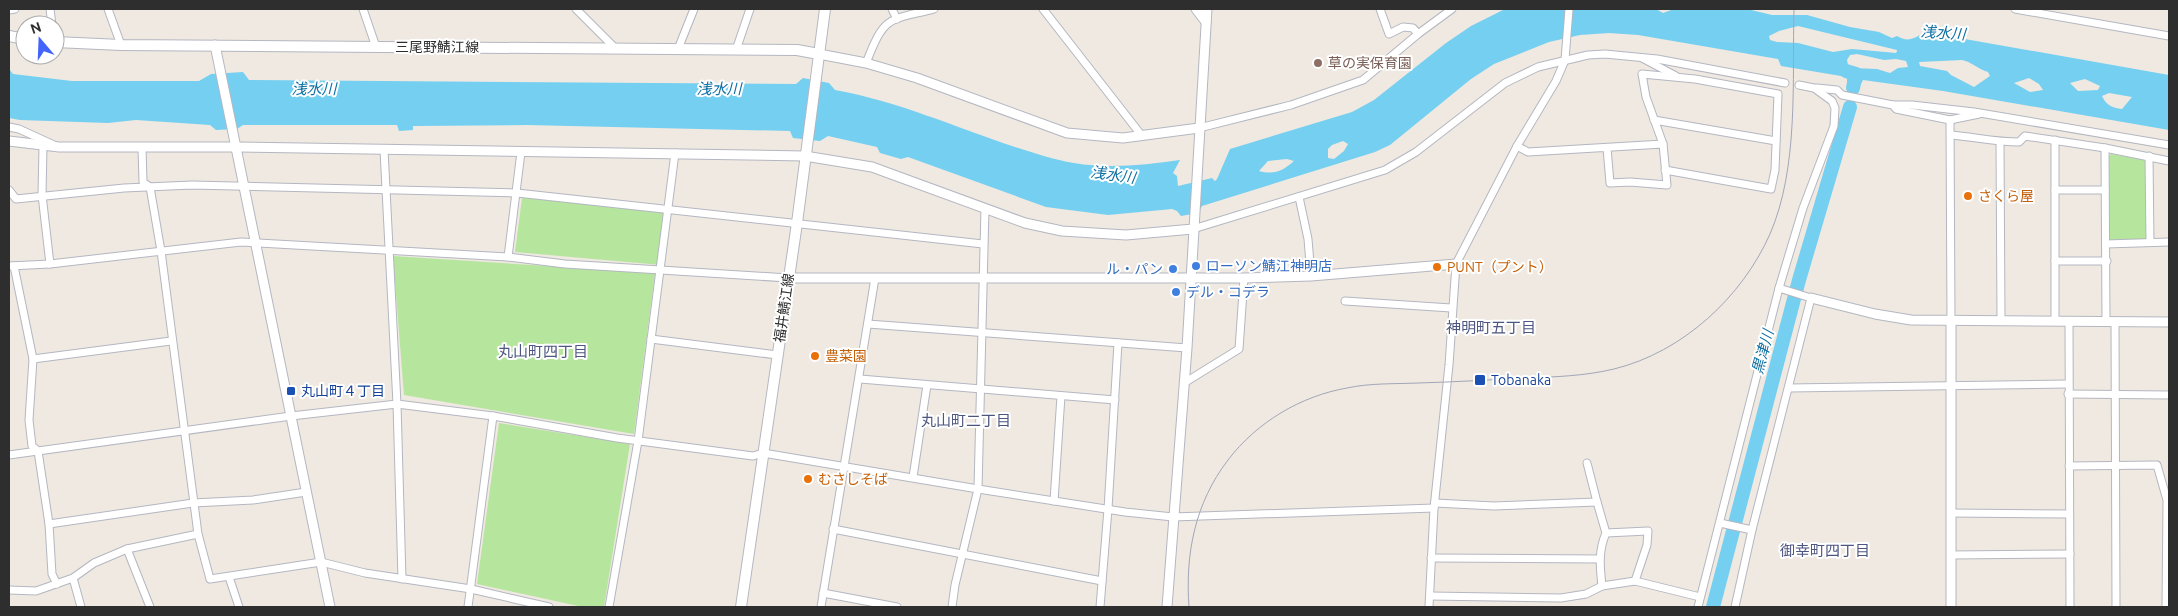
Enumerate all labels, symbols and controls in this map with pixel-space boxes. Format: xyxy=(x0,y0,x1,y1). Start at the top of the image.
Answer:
north arrow xyxy=(15,15,65,65)
text: N xyxy=(28,18,43,37)
water label: 浅水川 xyxy=(1920,22,1968,43)
street label: 三尾野鯖江線 xyxy=(395,39,479,55)
place label: 草の実保育園 xyxy=(1328,55,1412,71)
marker: 草の実保育園 xyxy=(1312,57,1324,69)
water label: 浅水川 xyxy=(291,80,338,97)
water label: 浅水川 xyxy=(696,80,743,97)
water label: 浅水川 xyxy=(1090,163,1139,186)
place label: さくら屋 xyxy=(1978,188,2034,204)
marker: さくら屋 xyxy=(1962,190,1974,202)
place label: ローソン鯖江神明店 xyxy=(1206,258,1332,274)
place label: PUNT（プント） xyxy=(1447,259,1553,275)
marker: ローソン鯖江神明店 xyxy=(1190,260,1202,272)
place label: ル・パン xyxy=(1106,261,1163,277)
marker: PUNT（プント） xyxy=(1431,261,1443,273)
marker: ル・パン xyxy=(1167,263,1179,275)
street label: 福井鯖江線 xyxy=(771,272,797,344)
place label: デル・コデラ xyxy=(1186,284,1270,300)
marker: デル・コデラ xyxy=(1170,286,1182,298)
district label: 神明町五丁目 xyxy=(1446,319,1536,336)
water label: 黒津川 xyxy=(1748,326,1777,376)
district label: 丸山町四丁目 xyxy=(498,343,588,360)
place label: 豊菜園 xyxy=(825,348,867,364)
marker: 豊菜園 xyxy=(809,350,821,362)
place label: Tobanaka xyxy=(1491,372,1551,388)
marker: Tobanaka xyxy=(1473,373,1487,387)
place label: 丸山町４丁目 xyxy=(301,383,385,399)
marker: 丸山町４丁目 xyxy=(285,385,297,397)
district label: 丸山町二丁目 xyxy=(921,412,1011,429)
place label: むさしそば xyxy=(818,471,888,487)
marker: むさしそば xyxy=(802,473,814,485)
district label: 御幸町四丁目 xyxy=(1780,542,1870,559)

